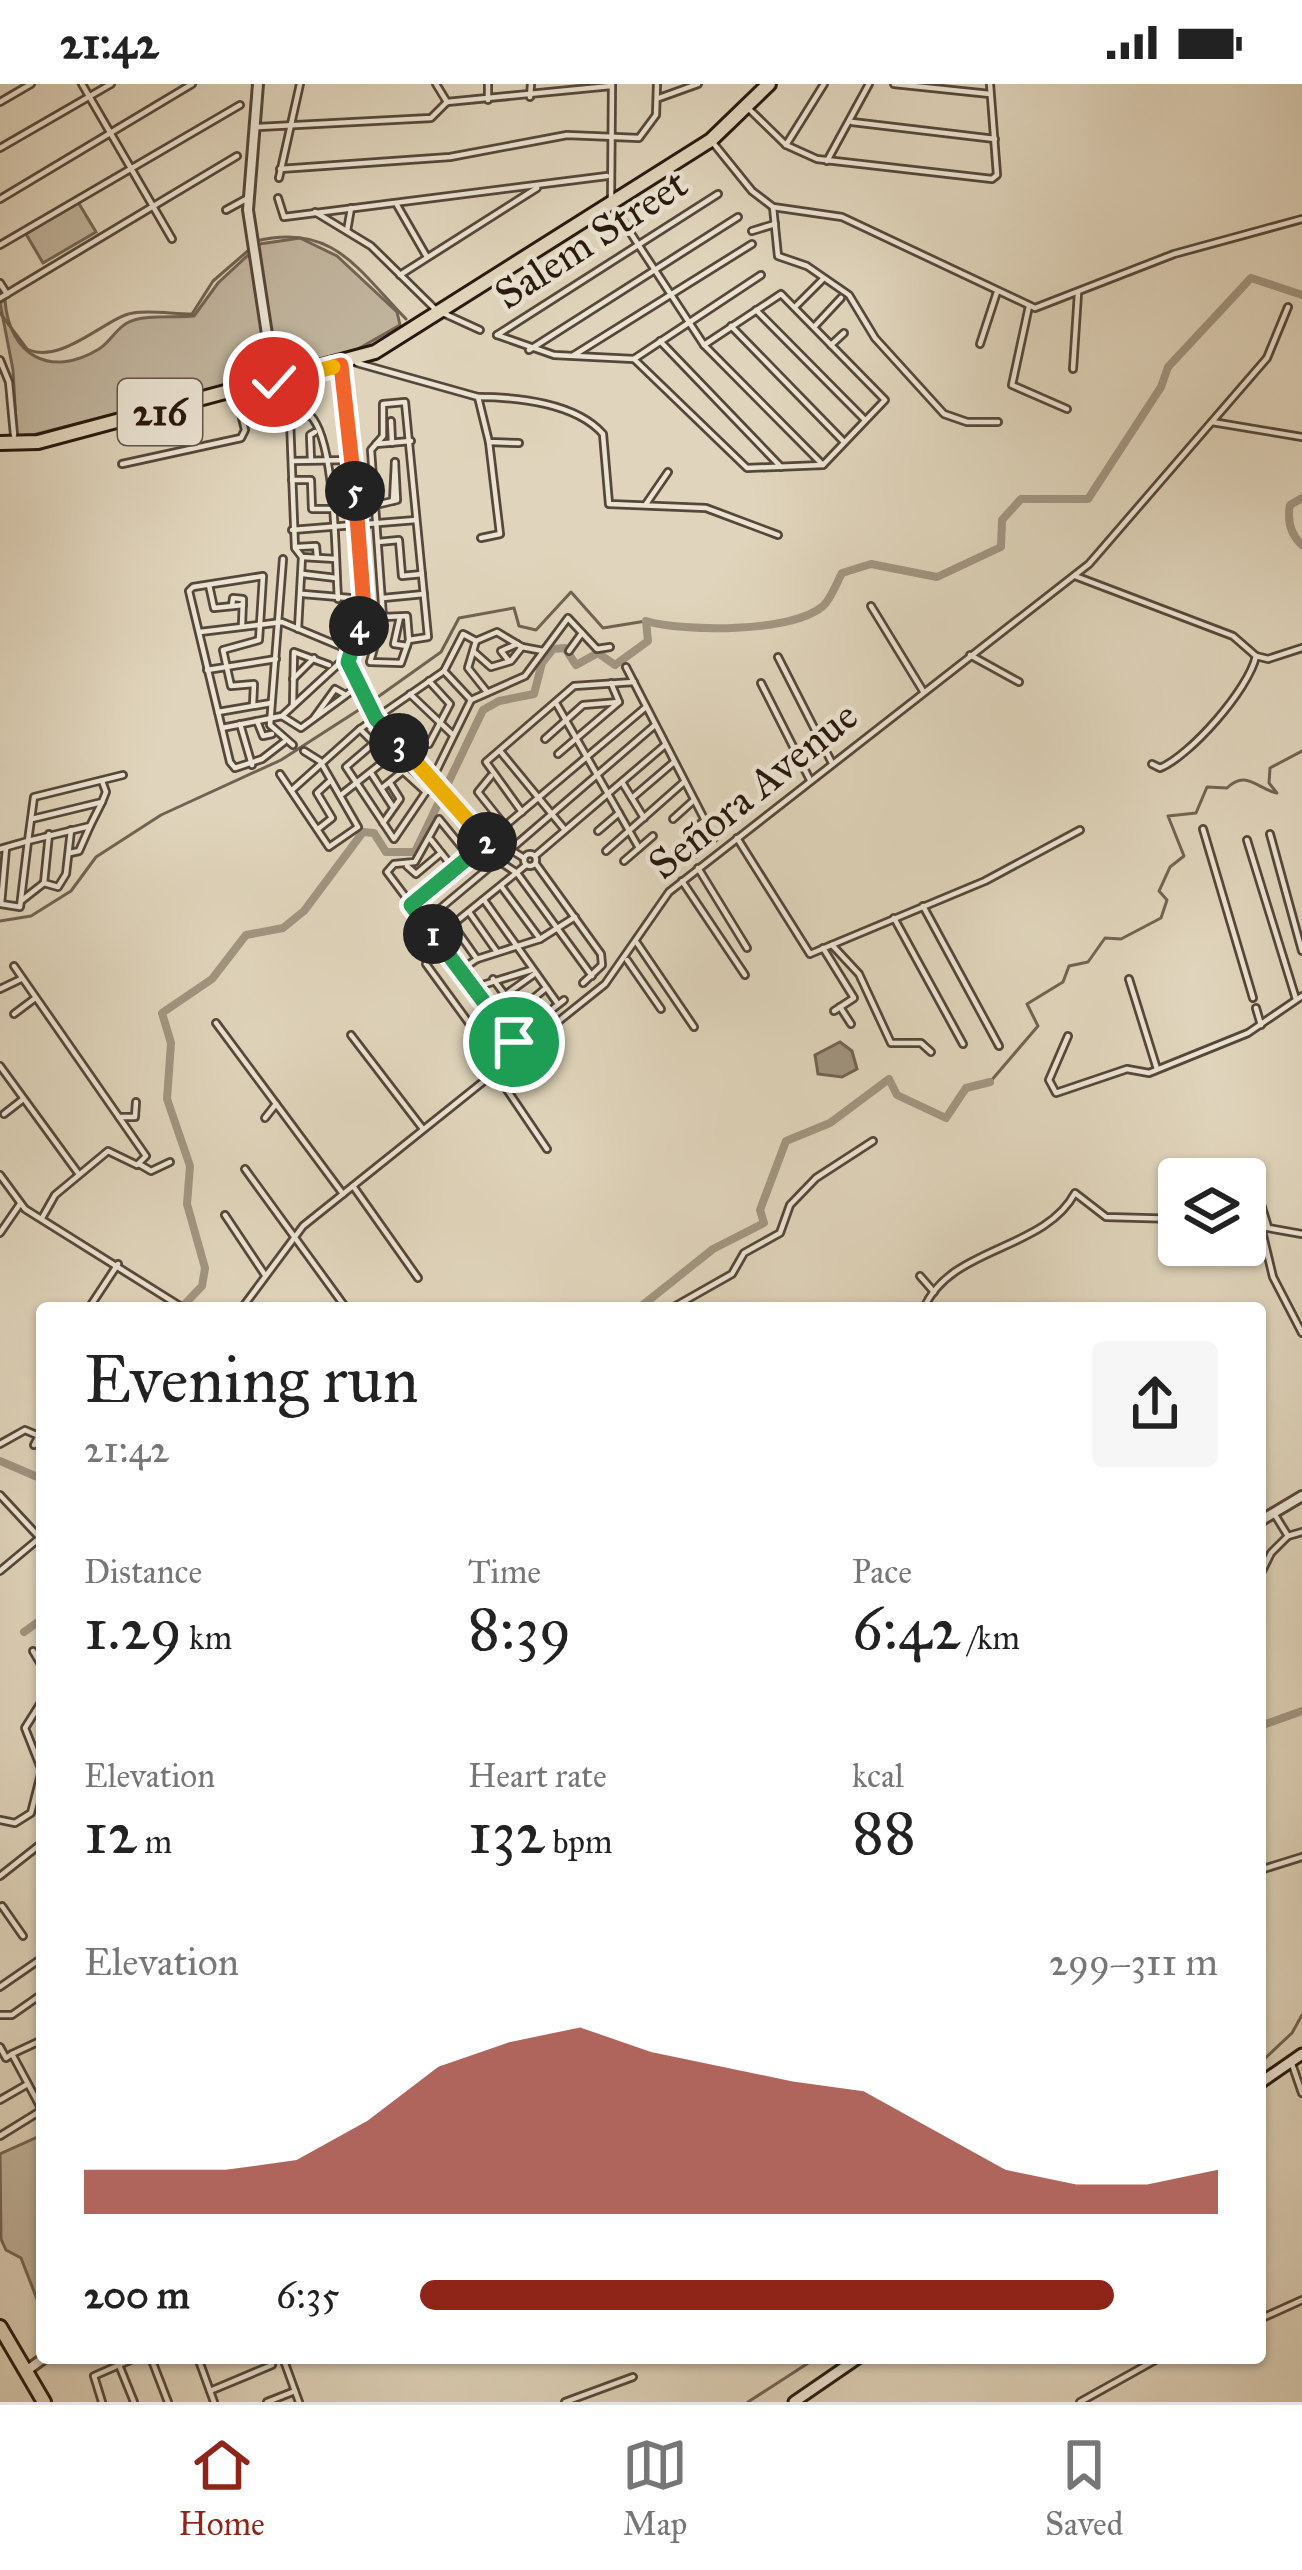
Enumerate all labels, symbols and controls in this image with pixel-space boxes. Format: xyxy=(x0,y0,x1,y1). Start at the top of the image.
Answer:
text: 21:42 xyxy=(60,15,159,70)
street label: Salem Street xyxy=(485,157,697,321)
pin xyxy=(223,331,325,433)
icon: check xyxy=(241,349,307,415)
road number: 216 xyxy=(118,379,202,445)
pin: 5 xyxy=(325,461,385,521)
text: 5 xyxy=(347,471,363,511)
pin: 4 xyxy=(329,596,389,656)
text: 4 xyxy=(350,606,368,646)
street label: Señora Avenue xyxy=(638,690,868,890)
pin: 3 xyxy=(369,713,429,773)
text: 3 xyxy=(392,723,406,763)
pin: 2 xyxy=(457,812,517,872)
text: 2 xyxy=(479,822,495,862)
pin: 1 xyxy=(403,904,463,964)
text: 1 xyxy=(426,914,440,954)
pin xyxy=(463,991,565,1093)
icon: arrive xyxy=(481,1009,547,1075)
map controls xyxy=(1158,1158,1266,1266)
button: layers xyxy=(1158,1158,1266,1266)
text: Evening run xyxy=(84,1339,419,1420)
button: share xyxy=(1092,1341,1218,1467)
text: 21:42 xyxy=(84,1425,169,1473)
text: Distance xyxy=(84,1552,202,1592)
text: Time xyxy=(468,1552,541,1592)
text: Pace xyxy=(852,1552,912,1592)
text: 1.29 xyxy=(84,1592,182,1665)
text: 8:39 xyxy=(468,1592,571,1665)
text: 6:42 xyxy=(852,1592,961,1665)
text: km xyxy=(182,1618,232,1658)
text: /km xyxy=(961,1618,1020,1658)
text: Elevation xyxy=(84,1756,215,1796)
text: Heart rate xyxy=(468,1756,607,1796)
text: kcal xyxy=(852,1756,904,1796)
text: 12 xyxy=(84,1796,137,1869)
text: 132 xyxy=(468,1796,545,1869)
text: 88 xyxy=(852,1796,916,1869)
text: m xyxy=(137,1822,172,1862)
text: bpm xyxy=(545,1822,613,1862)
text: Elevation xyxy=(84,1938,239,1986)
text: 299–311 m xyxy=(1049,1938,1218,1986)
text: 200 m xyxy=(84,2271,190,2319)
text: 6:35 xyxy=(276,2271,340,2319)
tab: Home xyxy=(179,2432,265,2544)
tab: Map xyxy=(622,2432,688,2544)
tab: Saved xyxy=(1045,2432,1123,2544)

